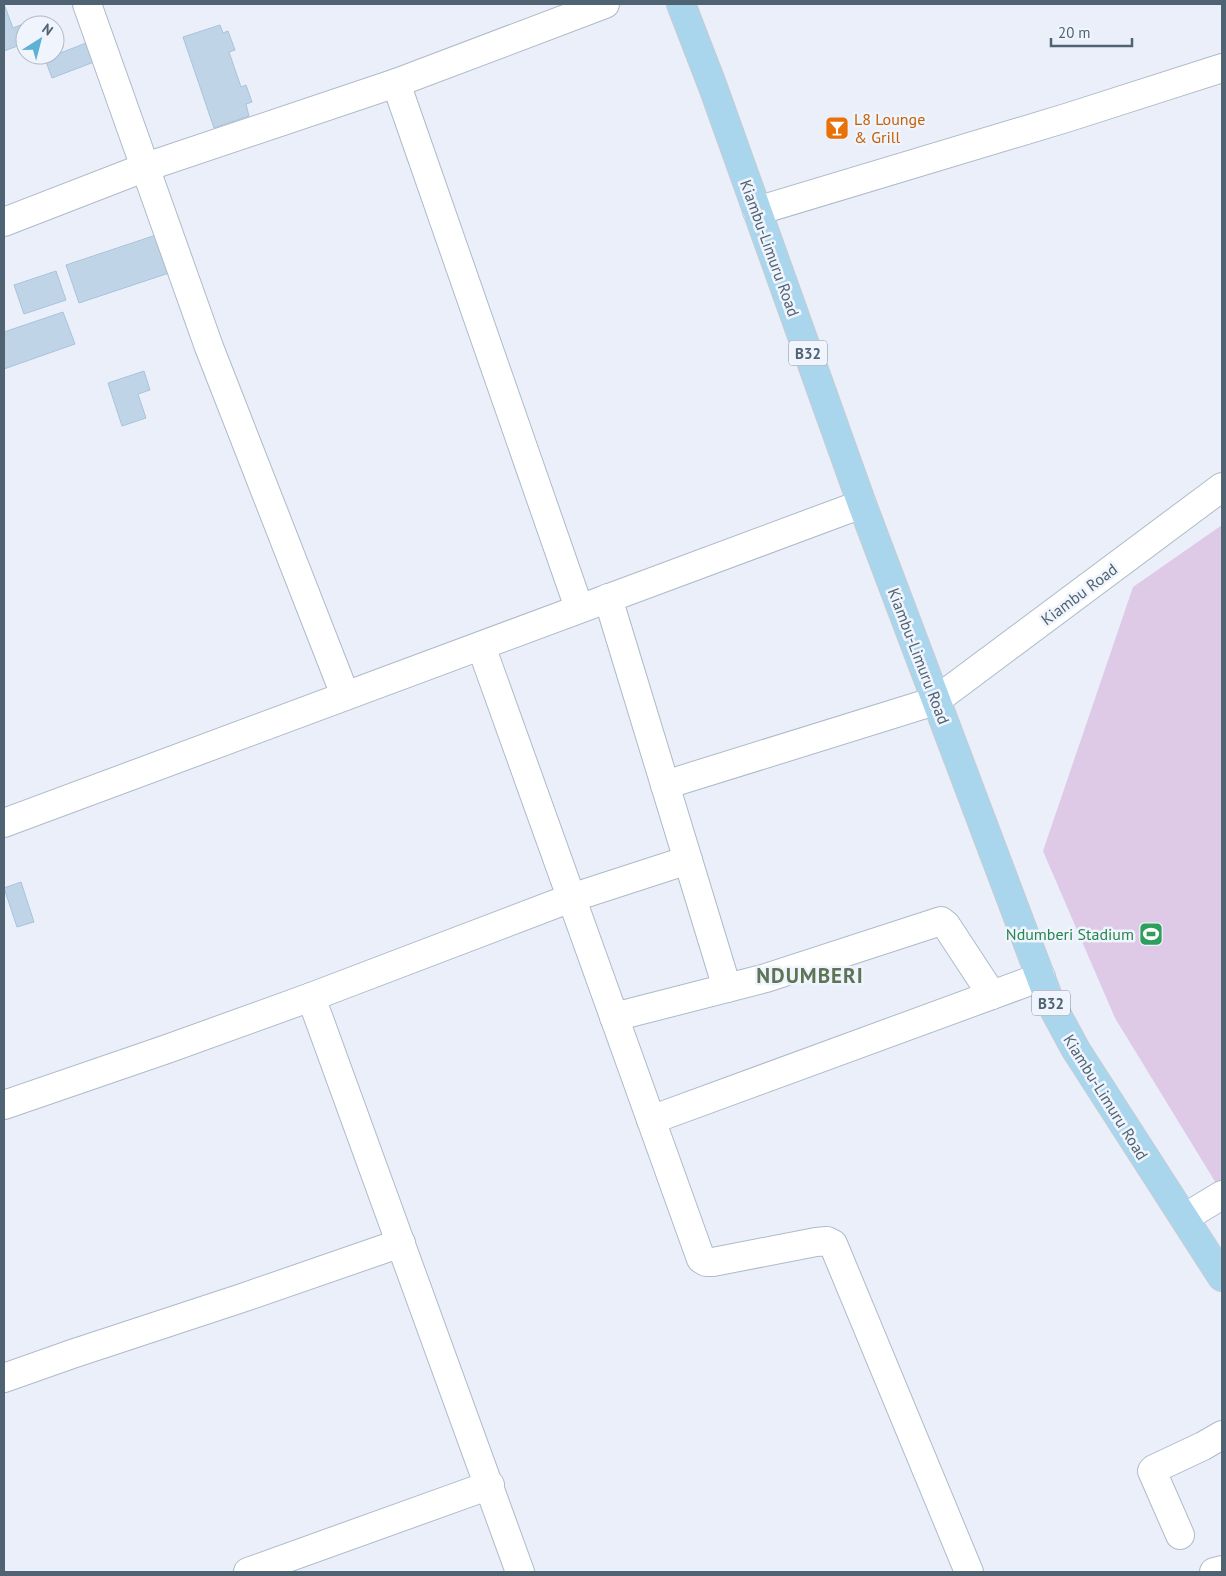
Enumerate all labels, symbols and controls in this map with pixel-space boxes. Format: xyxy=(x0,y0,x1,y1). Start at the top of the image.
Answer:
north arrow xyxy=(15,15,65,65)
scale bar xyxy=(1051,15,1132,47)
text: N xyxy=(39,19,57,39)
text: 20 m xyxy=(1058,23,1091,42)
place label: L8 Lounge & Grill xyxy=(854,109,925,147)
bar icon: L8 Lounge & Grill xyxy=(824,115,850,141)
street label: Kiambu-Limuru Road xyxy=(736,177,804,319)
road number: B32 xyxy=(789,340,827,366)
street label: Kiambu Road xyxy=(1037,559,1121,629)
street label: Kiambu-Limuru Road xyxy=(884,585,954,727)
sports icon: Ndumberi Stadium xyxy=(1138,921,1164,947)
place label: Ndumberi Stadium xyxy=(1006,924,1134,944)
district label: NDUMBERI xyxy=(756,962,864,989)
road number: B32 xyxy=(1032,990,1070,1016)
street label: Kiambu-Limuru Road xyxy=(1059,1030,1153,1164)

